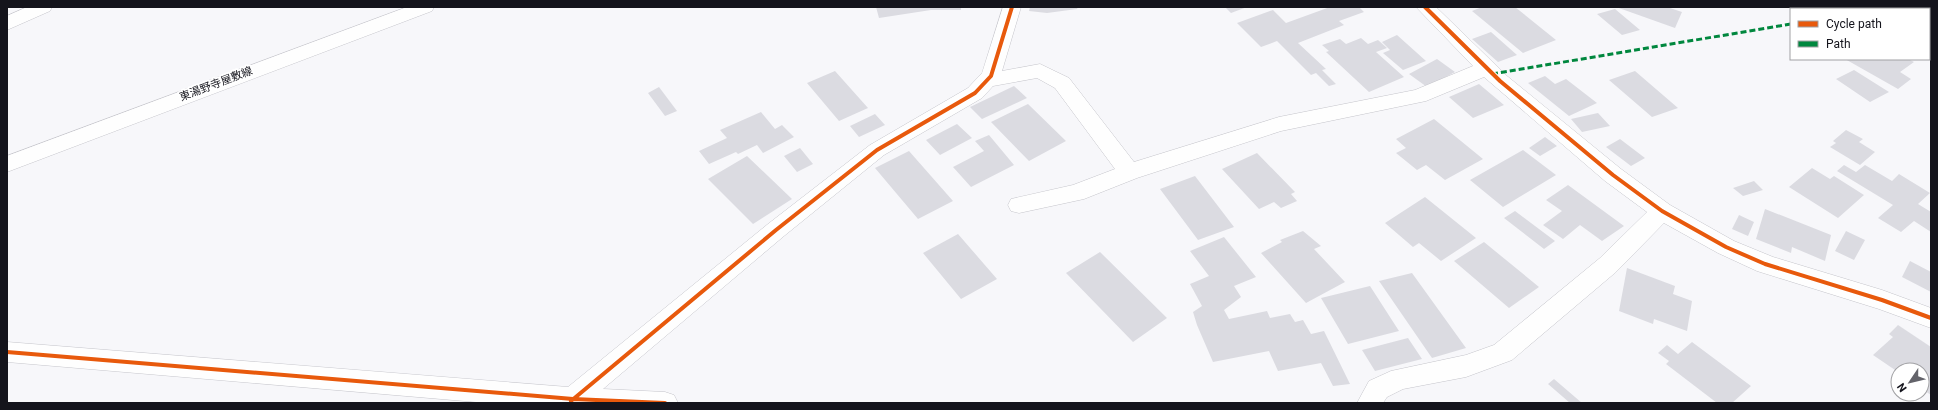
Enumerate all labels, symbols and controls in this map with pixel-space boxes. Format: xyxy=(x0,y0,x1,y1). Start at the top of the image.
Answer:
legend xyxy=(1790,8,1930,60)
text: Cycle path xyxy=(1826,17,1882,31)
text: Path xyxy=(1826,37,1851,51)
street label: 東湯野寺屋敷線 xyxy=(178,64,254,104)
north arrow xyxy=(1890,362,1930,402)
text: N xyxy=(1895,380,1910,394)

